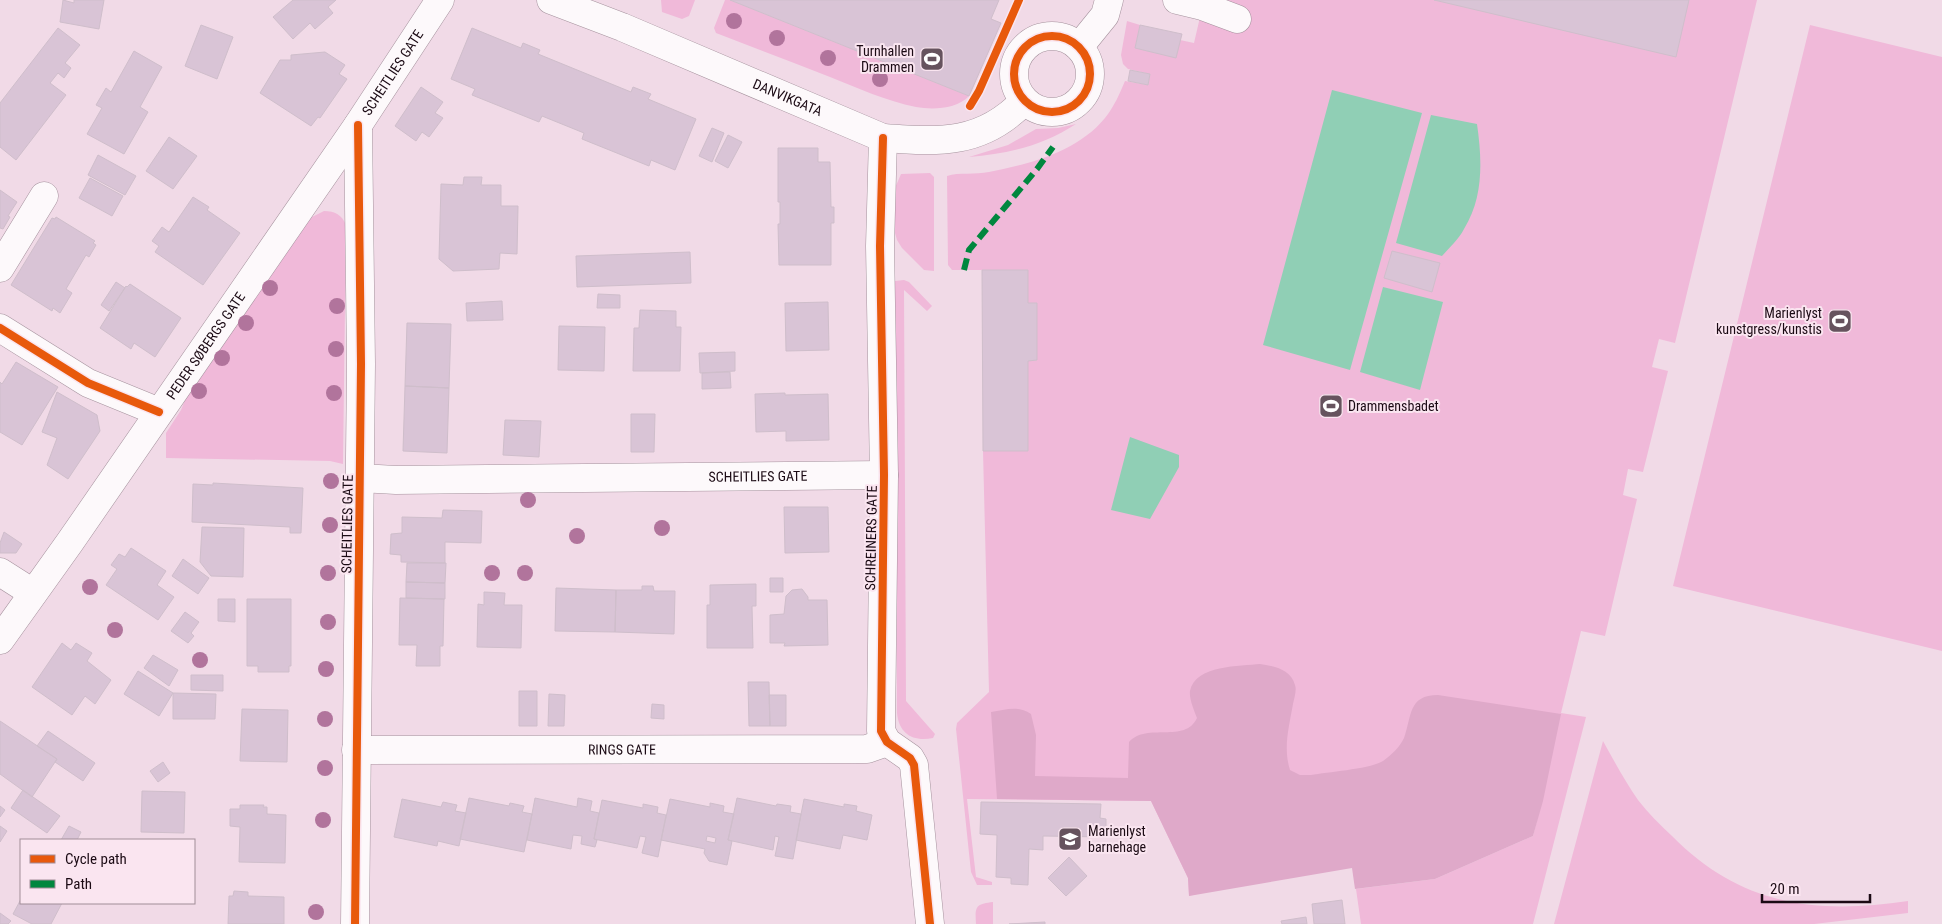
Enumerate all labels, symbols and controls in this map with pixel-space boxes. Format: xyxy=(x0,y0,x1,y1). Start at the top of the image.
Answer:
street label: SCHEITLIES GATE xyxy=(359,27,426,118)
place label: Turnhallen Drammen xyxy=(856,43,914,75)
sports icon: Turnhallen Drammen xyxy=(919,46,945,72)
street label: DANVIKGATA xyxy=(751,76,825,119)
street label: PEDER SØBERGS GATE xyxy=(163,289,248,402)
place label: Marienlyst kunstgress/kunstis xyxy=(1716,305,1822,337)
sports icon: Marienlyst kunstgress/kunstis xyxy=(1827,308,1853,334)
sports icon: Drammensbadet xyxy=(1318,393,1344,419)
place label: Drammensbadet xyxy=(1348,398,1439,414)
street label: SCHEITLIES GATE xyxy=(708,468,807,485)
street label: SCHEITLIES GATE xyxy=(338,474,356,573)
street label: SCHREINERS GATE xyxy=(862,485,880,591)
street label: RINGS GATE xyxy=(588,741,656,758)
place label: Marienlyst barnehage xyxy=(1088,823,1147,855)
school or university icon: Marienlyst barnehage xyxy=(1057,826,1083,852)
legend xyxy=(20,839,195,904)
text: Cycle path xyxy=(65,850,127,868)
scale bar xyxy=(1762,872,1870,904)
text: Path xyxy=(65,875,92,893)
text: 20 m xyxy=(1770,880,1800,898)

